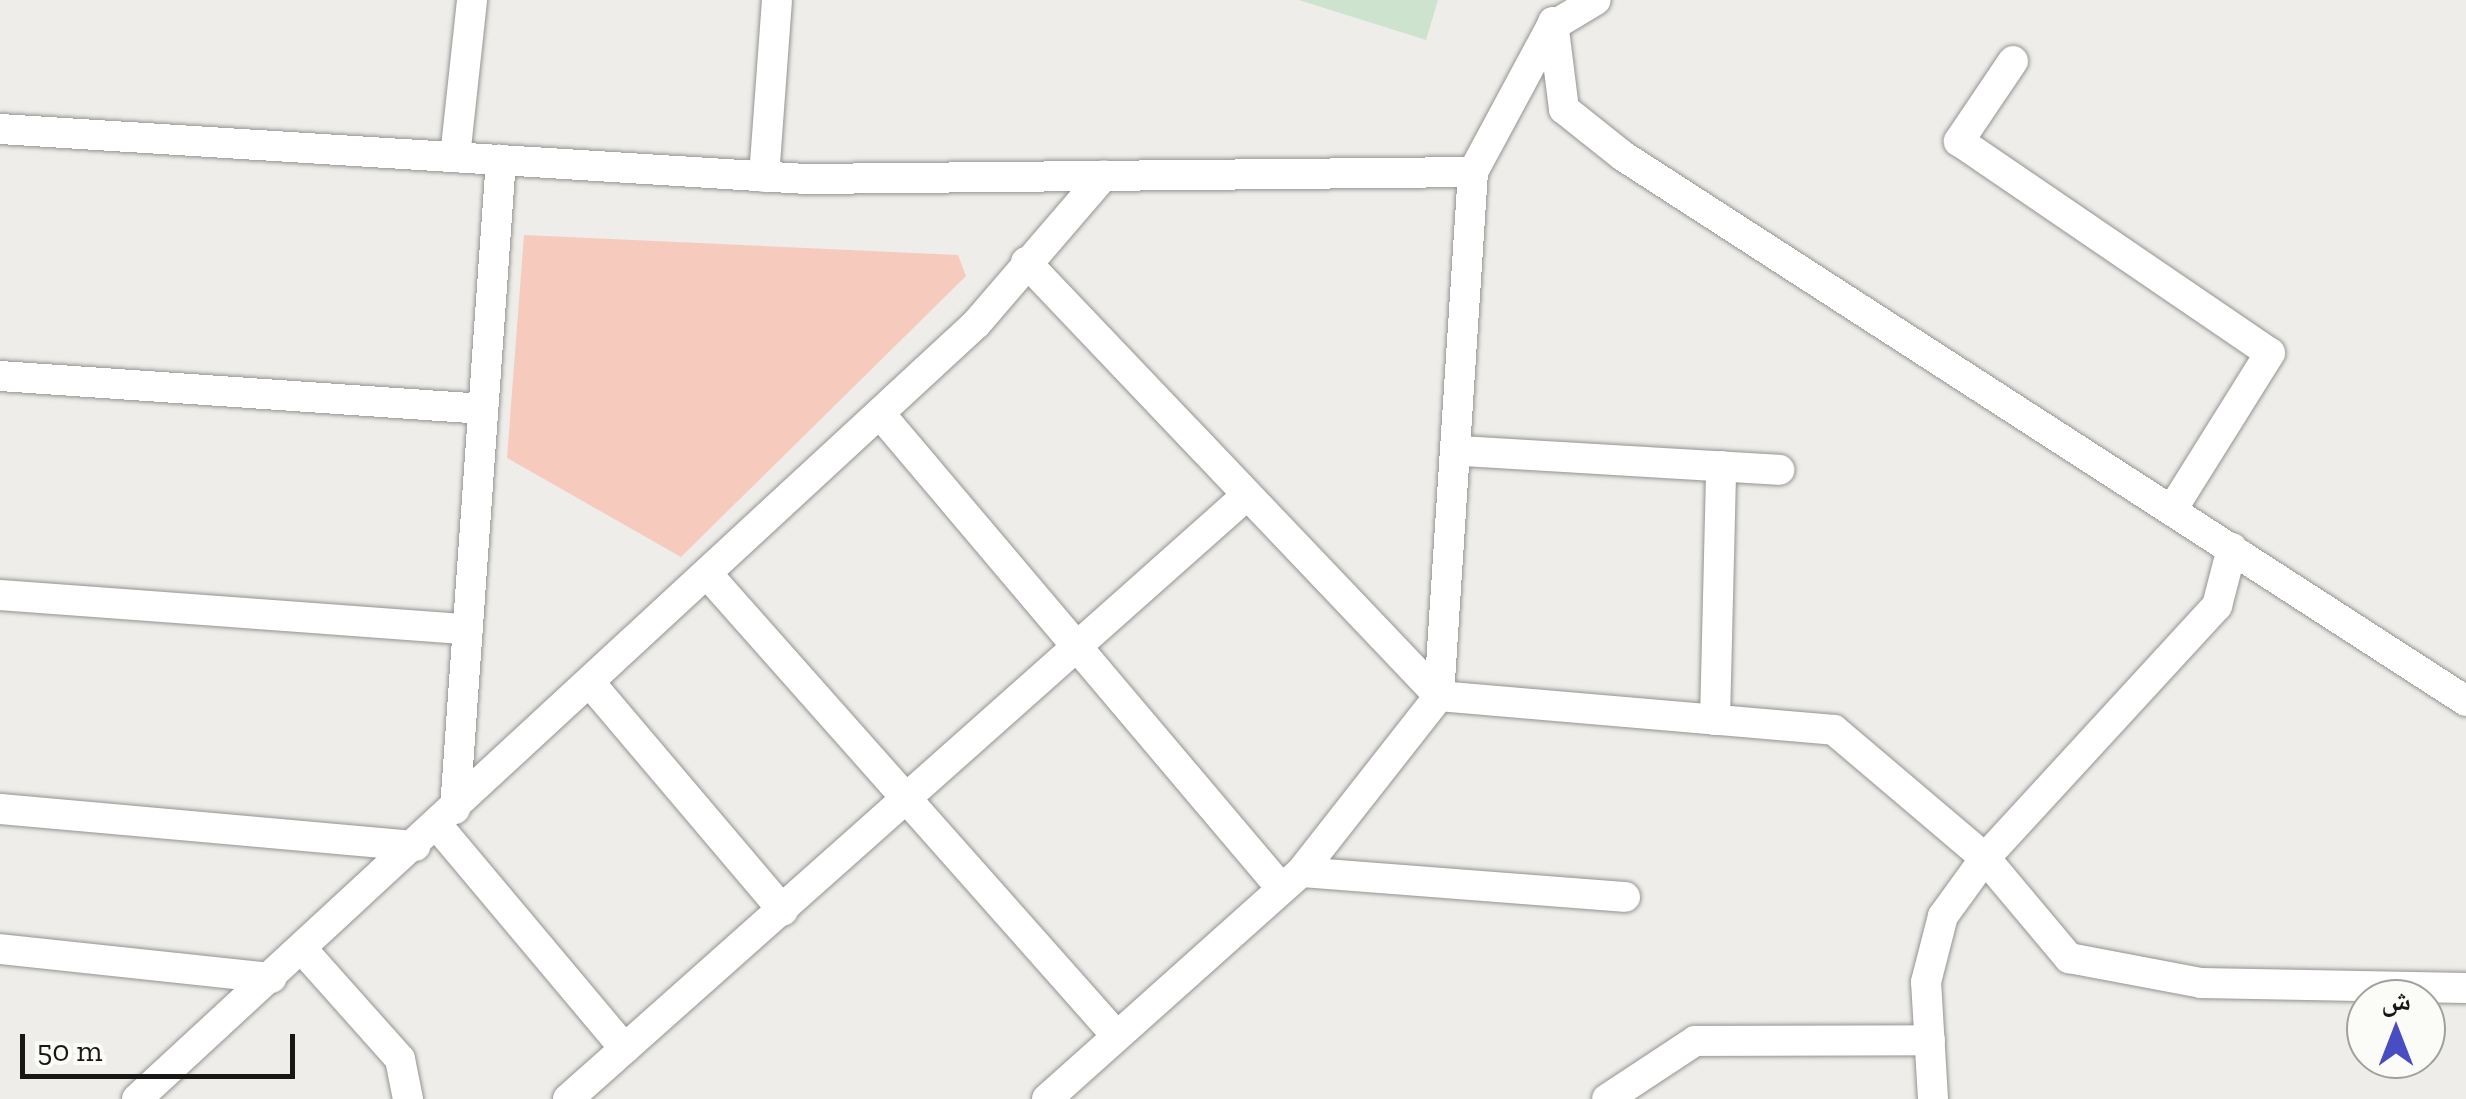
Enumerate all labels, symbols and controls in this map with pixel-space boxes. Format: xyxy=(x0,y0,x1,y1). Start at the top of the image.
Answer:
north arrow xyxy=(2346,979,2446,1079)
text: ش xyxy=(2381,984,2411,1017)
scale bar xyxy=(25,1014,300,1076)
text: 50 m xyxy=(37,1033,102,1069)

